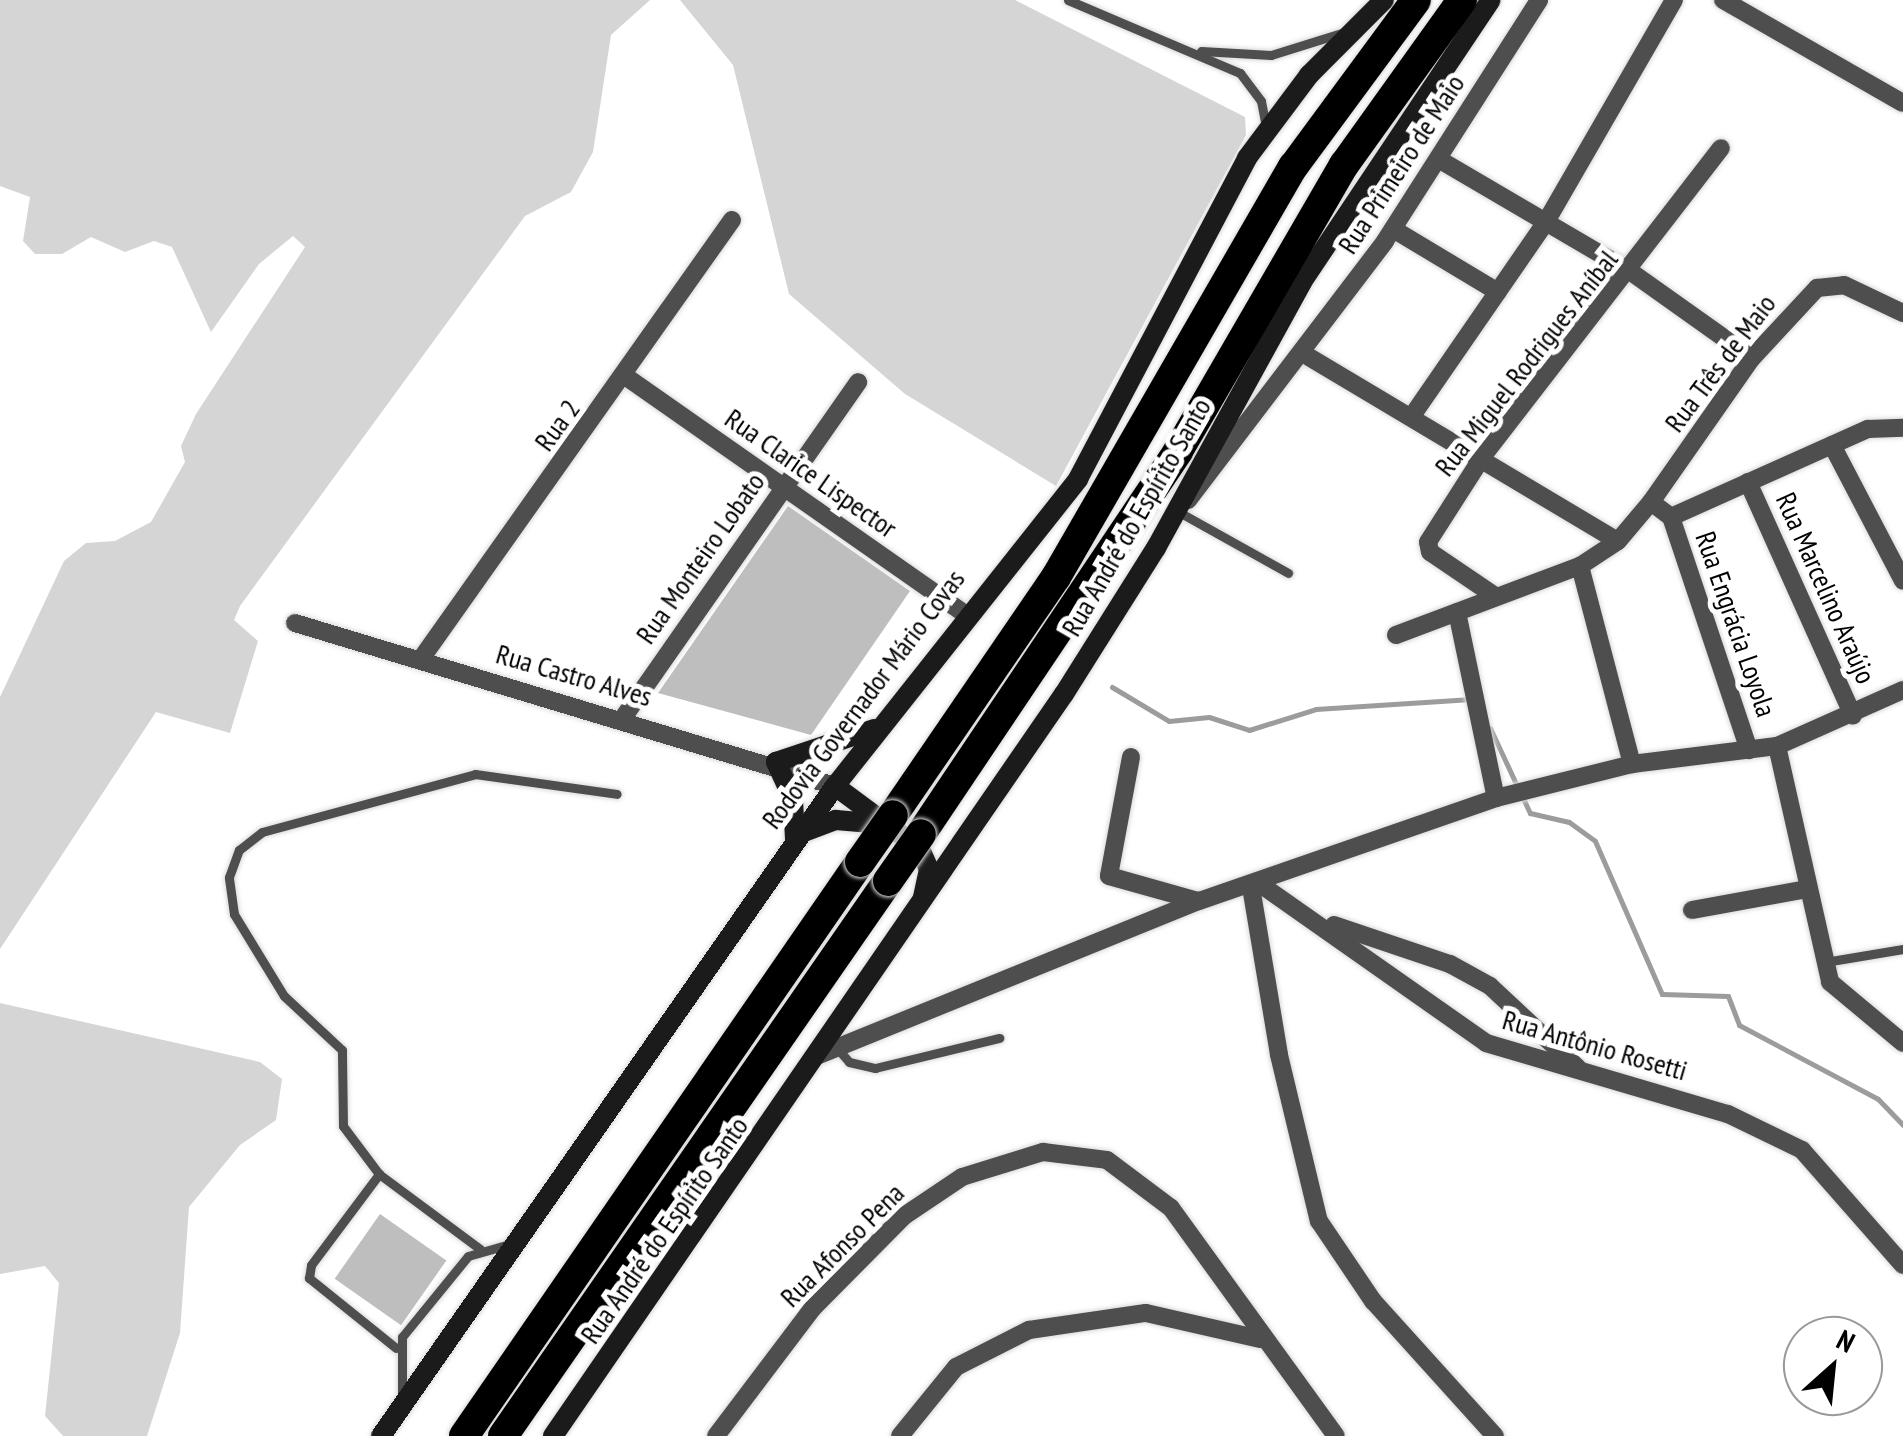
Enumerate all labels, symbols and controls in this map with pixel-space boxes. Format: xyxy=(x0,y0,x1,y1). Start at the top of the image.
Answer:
street label: Rua Primeiro de Maio xyxy=(1331,68,1471,260)
street label: Rua Miguel Rodrigues Aníbal xyxy=(1427,243,1625,483)
street label: Rua Três de Maio xyxy=(1657,287,1783,439)
street label: Rua André do Espírito Santo xyxy=(1054,392,1218,642)
street label: Rua 2 xyxy=(527,393,587,457)
street label: Rua Clarice Lispector xyxy=(719,401,903,545)
street label: Rua Monteiro Lobato xyxy=(629,466,771,650)
street label: Rua Marcelino Araújo xyxy=(1769,487,1883,689)
street label: Rua Engrácia Loyola xyxy=(1689,527,1783,721)
street label: Rodovia Governador Mário Covas xyxy=(755,563,971,835)
street label: Rua Castro Alves xyxy=(492,637,656,713)
street label: Rua Antônio Rosetti xyxy=(1498,1003,1692,1087)
street label: Rua André do Espírito Santo xyxy=(573,1110,755,1350)
street label: Rua Afonso Pena xyxy=(773,1176,911,1314)
north arrow xyxy=(1783,1316,1883,1416)
text: N xyxy=(1831,1321,1861,1361)

